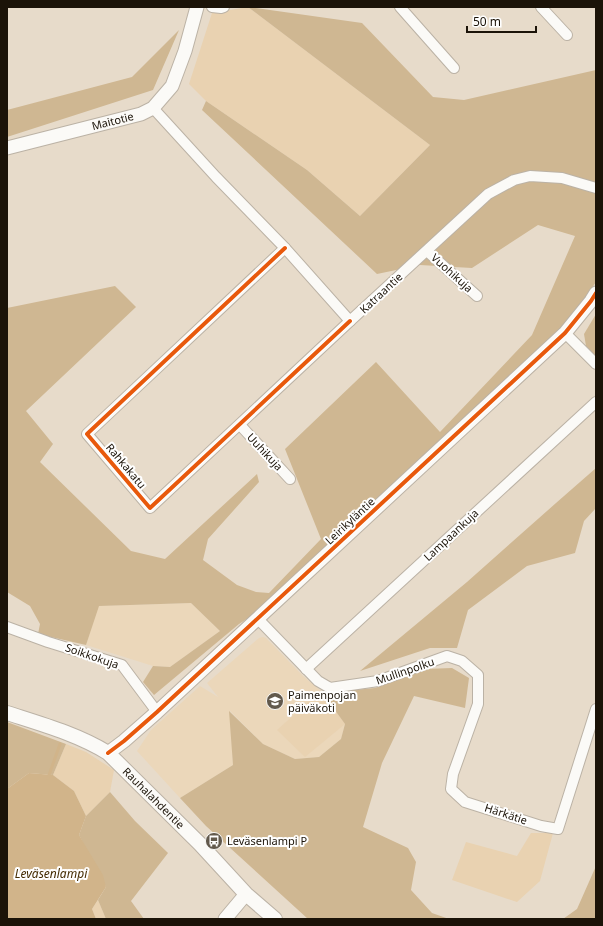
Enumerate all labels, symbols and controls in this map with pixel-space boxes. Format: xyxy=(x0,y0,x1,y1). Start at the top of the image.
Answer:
scale bar xyxy=(467,8,536,34)
text: 50 m xyxy=(473,13,501,30)
street label: Maitotie xyxy=(90,108,135,133)
street label: Vuohikuja xyxy=(428,250,476,295)
street label: Katraantie xyxy=(356,269,405,316)
street label: Uuhikuja xyxy=(244,430,287,474)
street label: Rahkakatu xyxy=(103,440,150,491)
street label: Leirikyläntie xyxy=(322,494,378,547)
street label: Lampaankuja xyxy=(420,505,481,564)
street label: Soikkokuja xyxy=(63,639,121,672)
street label: Mullinpolku xyxy=(374,654,436,688)
place label: Paimenpojan päiväkoti xyxy=(288,687,356,715)
school or university icon: Paimenpojan päiväkoti xyxy=(265,691,285,711)
street label: Rauhalahdentie xyxy=(120,764,188,832)
street label: Härkätie xyxy=(483,800,529,827)
bus stop icon: Leväsenlampi P xyxy=(204,831,224,851)
place label: Leväsenlampi P xyxy=(227,833,308,848)
water label: Leväsenlampi xyxy=(15,865,88,882)

